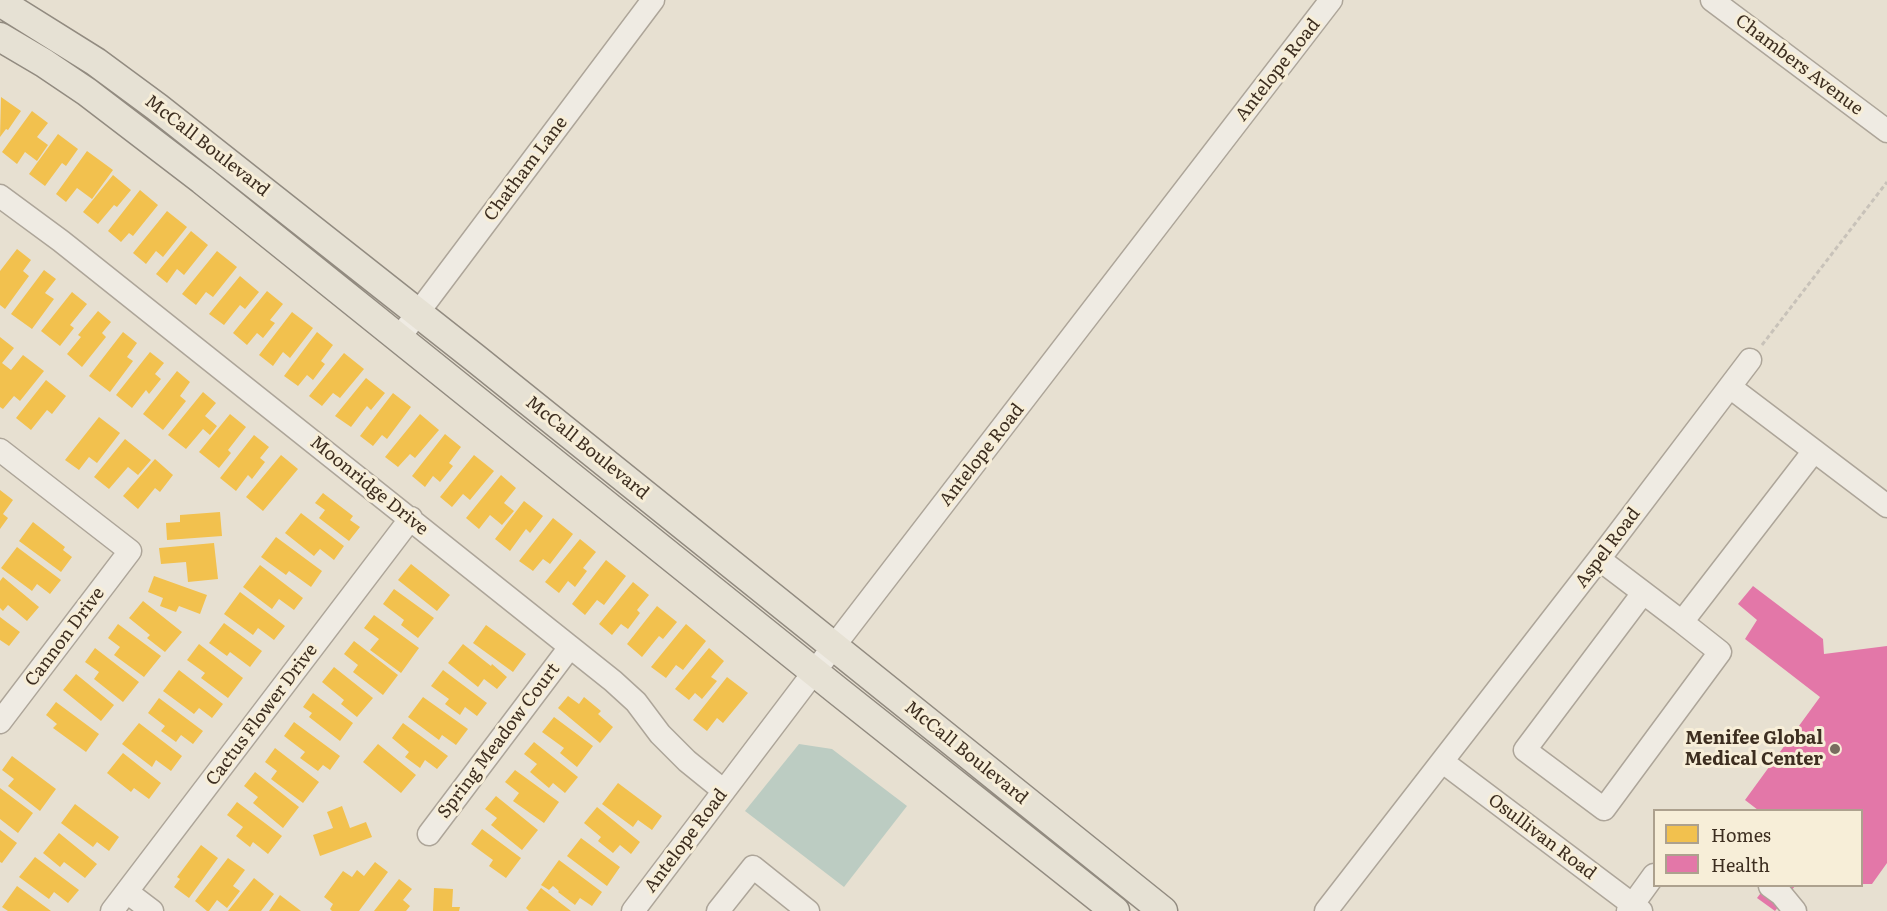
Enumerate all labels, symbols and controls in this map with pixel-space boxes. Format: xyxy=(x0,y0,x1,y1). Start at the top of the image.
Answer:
street label: Chambers Avenue xyxy=(1731,10,1867,120)
street label: Antelope Road xyxy=(1231,14,1325,126)
street label: McCall Boulevard xyxy=(140,91,274,201)
street label: Chatham Lane xyxy=(480,112,572,226)
street label: McCall Boulevard xyxy=(521,392,653,504)
street label: Antelope Road xyxy=(935,399,1029,511)
street label: Moonridge Drive xyxy=(306,432,432,540)
street label: Aspel Road xyxy=(1571,504,1645,592)
street label: Cannon Drive xyxy=(21,583,109,691)
street label: Cactus Flower Drive xyxy=(202,640,322,790)
street label: Spring Meadow Court xyxy=(434,659,564,823)
street label: McCall Boulevard xyxy=(900,697,1032,809)
place label: Menifee Global Medical Center xyxy=(1684,728,1823,771)
marker: Menifee Global Medical Center xyxy=(1828,742,1842,756)
street label: Antelope Road xyxy=(640,785,732,897)
street label: Osullivan Road xyxy=(1484,789,1600,885)
legend xyxy=(1653,809,1863,887)
text: Homes xyxy=(1711,821,1771,848)
text: Health xyxy=(1711,851,1770,878)

